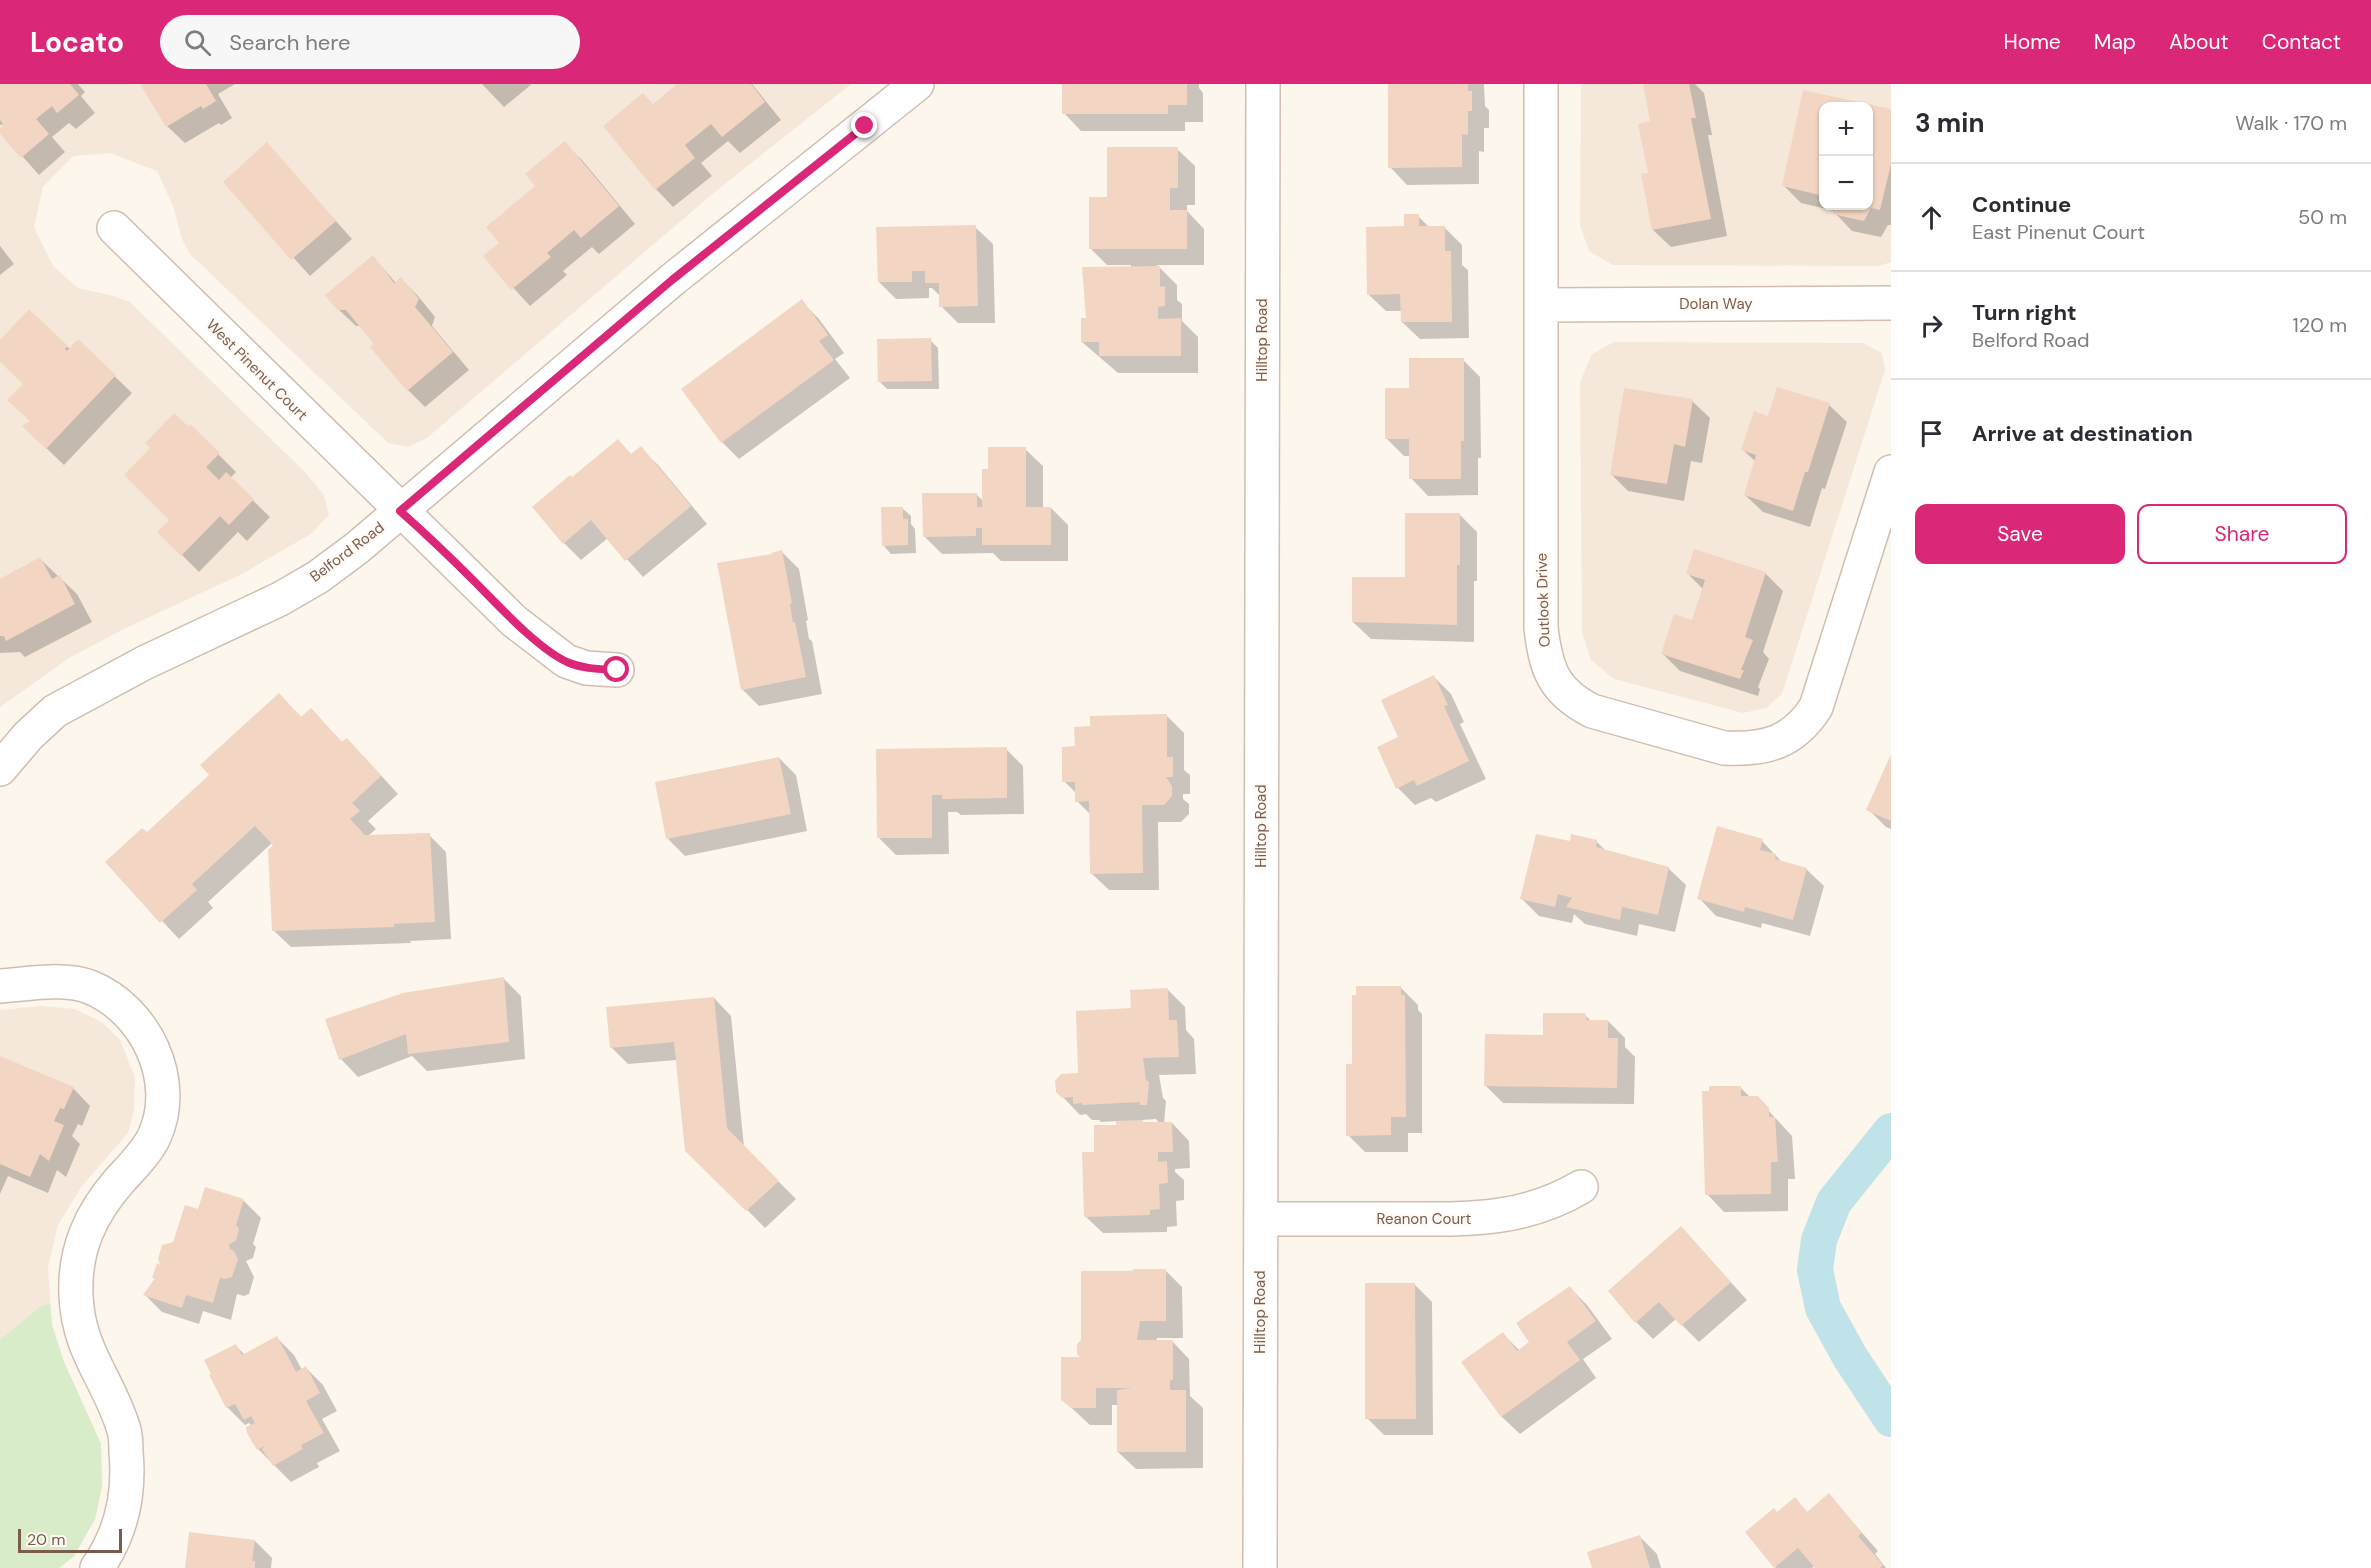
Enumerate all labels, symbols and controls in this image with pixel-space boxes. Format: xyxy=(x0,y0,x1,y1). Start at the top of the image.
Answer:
search box xyxy=(160,15,580,69)
text: Locato xyxy=(30,24,124,61)
icon: search xyxy=(181,26,214,59)
text: Search here xyxy=(229,28,351,57)
text: Home xyxy=(2003,28,2061,56)
text: Map xyxy=(2094,28,2136,56)
text: About xyxy=(2169,28,2229,56)
text: Contact xyxy=(2262,28,2341,56)
map controls xyxy=(1819,102,1873,210)
button: + xyxy=(1819,102,1873,156)
text: 3 min xyxy=(1915,106,1984,140)
text: Walk · 170 m xyxy=(2235,110,2347,136)
route end xyxy=(851,112,877,138)
button: − xyxy=(1819,156,1873,210)
text: Continue xyxy=(1972,190,2071,219)
icon: ahead xyxy=(1915,201,1948,234)
text: 50 m xyxy=(2298,204,2347,230)
text: East Pinenut Court xyxy=(1972,219,2145,245)
street label: Dolan Way xyxy=(1679,294,1753,314)
street label: Hilltop Road xyxy=(1252,298,1272,382)
text: Turn right xyxy=(1972,298,2077,327)
icon: right xyxy=(1915,309,1948,342)
text: 120 m xyxy=(2293,312,2347,338)
street label: West Pinenut Court xyxy=(202,315,312,425)
text: Belford Road xyxy=(1972,327,2090,353)
icon: arrive xyxy=(1915,417,1948,450)
text: Arrive at destination xyxy=(1972,419,2193,448)
button: Save xyxy=(1915,504,2125,564)
button: Share xyxy=(2137,504,2347,564)
street label: Belford Road xyxy=(306,517,388,587)
street label: Outlook Drive xyxy=(1531,553,1555,647)
route start xyxy=(603,656,629,682)
street label: Hilltop Road xyxy=(1251,784,1271,868)
street label: Reanon Court xyxy=(1377,1209,1472,1229)
street label: Hilltop Road xyxy=(1250,1270,1270,1354)
scale bar xyxy=(18,1526,122,1554)
text: 20 m xyxy=(27,1529,66,1550)

